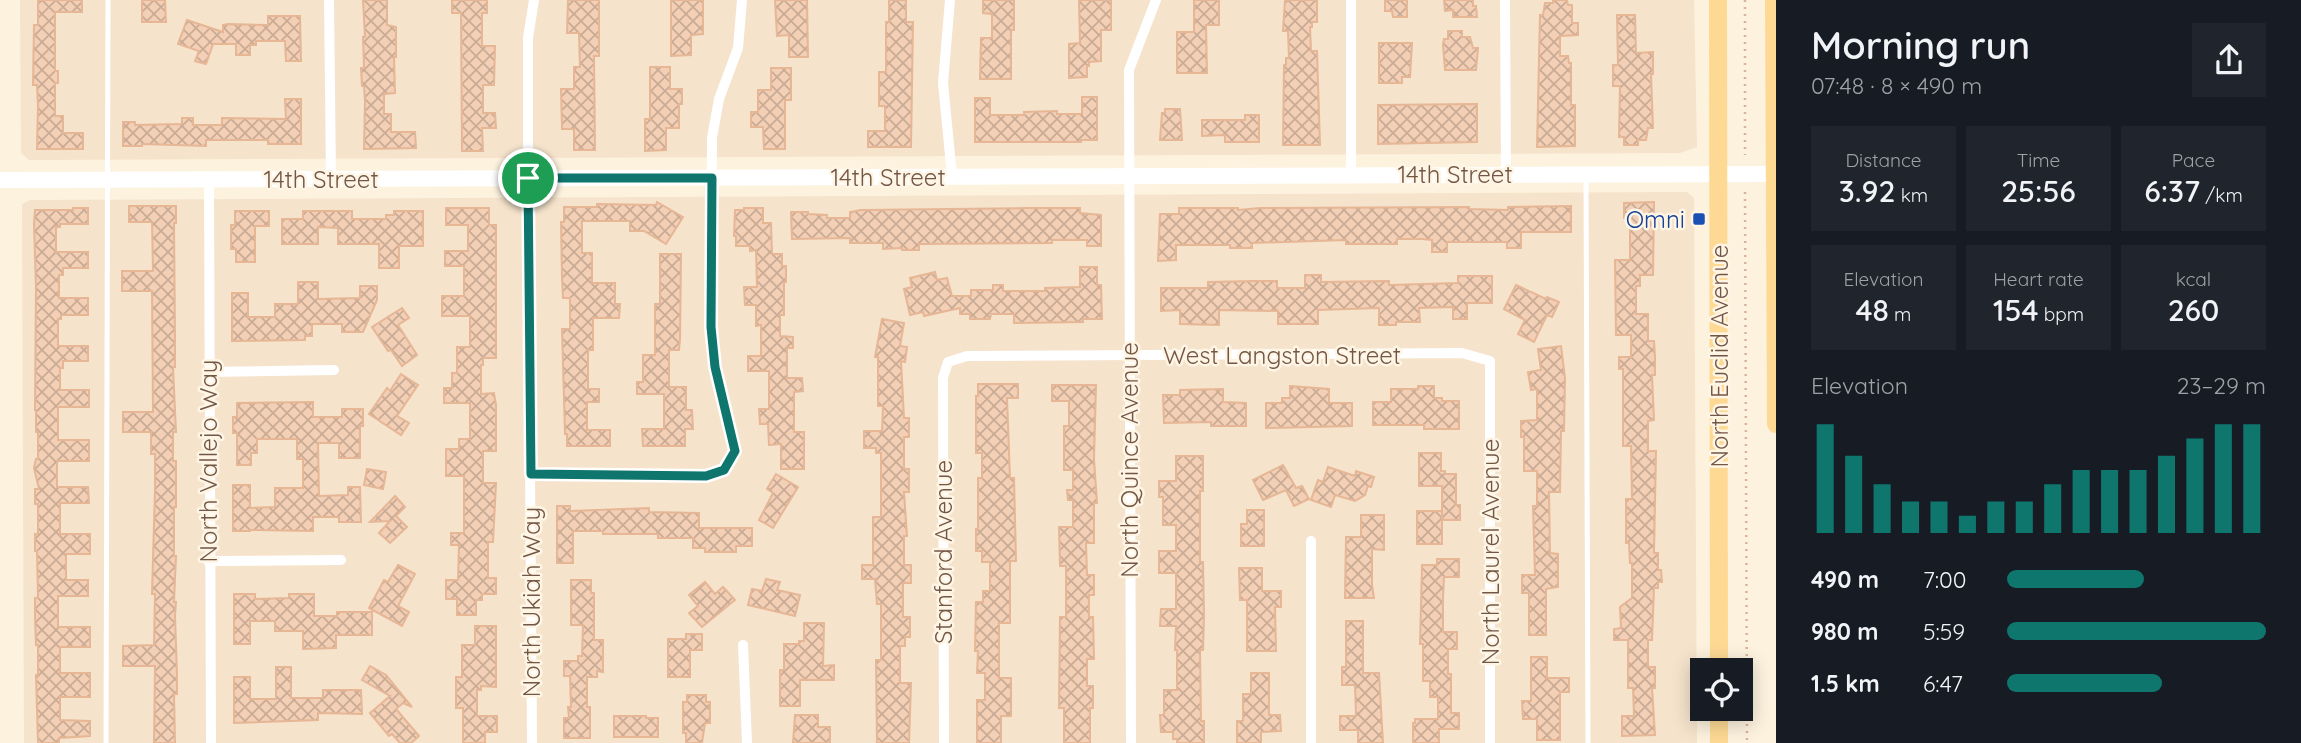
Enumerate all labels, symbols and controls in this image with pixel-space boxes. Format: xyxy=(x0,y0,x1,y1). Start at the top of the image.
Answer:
text: Morning run xyxy=(1811,21,2030,69)
button: share xyxy=(2192,23,2266,97)
text: 07:48 · 8 × 490 m xyxy=(1811,71,1982,100)
pin xyxy=(498,148,558,208)
text: Distance xyxy=(1845,148,1922,172)
text: Time xyxy=(2017,148,2060,172)
text: Pace xyxy=(2172,148,2215,172)
icon: arrive xyxy=(509,159,547,197)
street label: 14th Street xyxy=(1397,159,1513,189)
street label: 14th Street xyxy=(830,162,946,192)
street label: 14th Street xyxy=(263,164,379,194)
text: 3.92 xyxy=(1839,172,1895,210)
text: 25:56 xyxy=(2001,172,2076,210)
text: 6:37 xyxy=(2144,172,2200,210)
text: km xyxy=(1895,183,1928,207)
text: /km xyxy=(2200,183,2243,207)
place label: Omni xyxy=(1626,204,1685,234)
marker: Omni xyxy=(1691,211,1707,227)
street label: North Euclid Avenue xyxy=(1704,245,1734,467)
text: Elevation xyxy=(1843,267,1924,291)
text: Heart rate xyxy=(1993,267,2084,291)
text: kcal xyxy=(2176,267,2211,291)
text: 48 xyxy=(1856,291,1889,329)
text: 154 xyxy=(1993,291,2038,329)
text: 260 xyxy=(2168,291,2219,329)
text: m xyxy=(1889,302,1911,326)
text: bpm xyxy=(2038,302,2084,326)
street label: West Langston Street xyxy=(1163,340,1401,370)
street label: North Quince Avenue xyxy=(1114,342,1144,578)
street label: North Vallejo Way xyxy=(193,360,223,562)
text: Elevation xyxy=(1811,371,1908,400)
text: 23–29 m xyxy=(2177,371,2266,400)
street label: North Laurel Avenue xyxy=(1475,439,1505,665)
street label: Stanford Avenue xyxy=(928,460,958,644)
street label: North Ukiah Way xyxy=(516,507,546,697)
text: 490 m xyxy=(1811,565,1879,594)
text: 7:00 xyxy=(1923,565,1966,594)
text: 980 m xyxy=(1811,617,1878,646)
text: 5:59 xyxy=(1923,617,1965,646)
map controls xyxy=(1690,658,1753,721)
button: locate xyxy=(1690,658,1753,721)
text: 1.5 km xyxy=(1811,669,1880,698)
text: 6:47 xyxy=(1923,669,1963,698)

